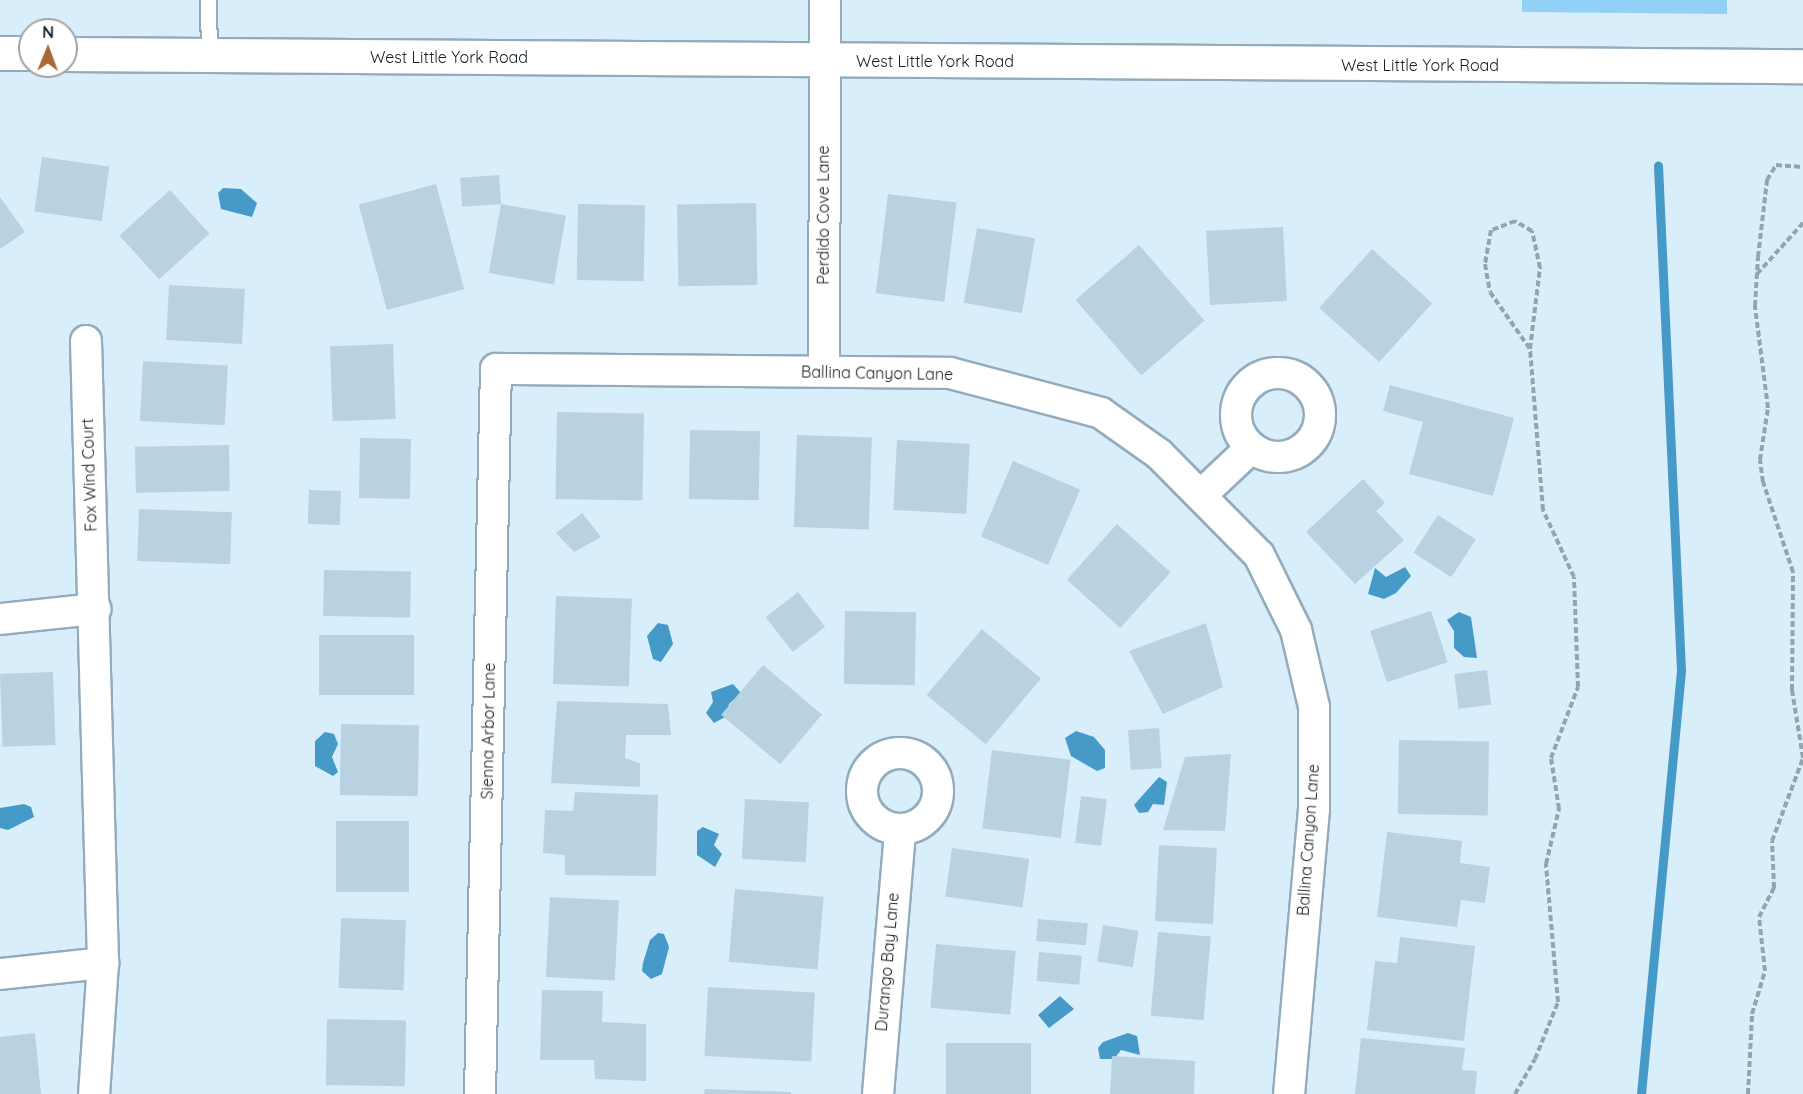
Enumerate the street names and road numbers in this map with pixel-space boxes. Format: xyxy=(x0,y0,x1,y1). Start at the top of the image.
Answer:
street label: West Little York Road xyxy=(370,47,528,67)
street label: West Little York Road xyxy=(856,51,1014,71)
street label: West Little York Road xyxy=(1341,55,1499,75)
street label: Perdido Cove Lane xyxy=(813,145,833,285)
street label: Ballina Canyon Lane xyxy=(801,362,953,384)
street label: Fox Wind Court xyxy=(77,418,101,532)
street label: Sienna Arbor Lane xyxy=(477,662,499,800)
street label: Ballina Canyon Lane xyxy=(1293,763,1323,917)
street label: Durango Bay Lane xyxy=(871,892,903,1032)

